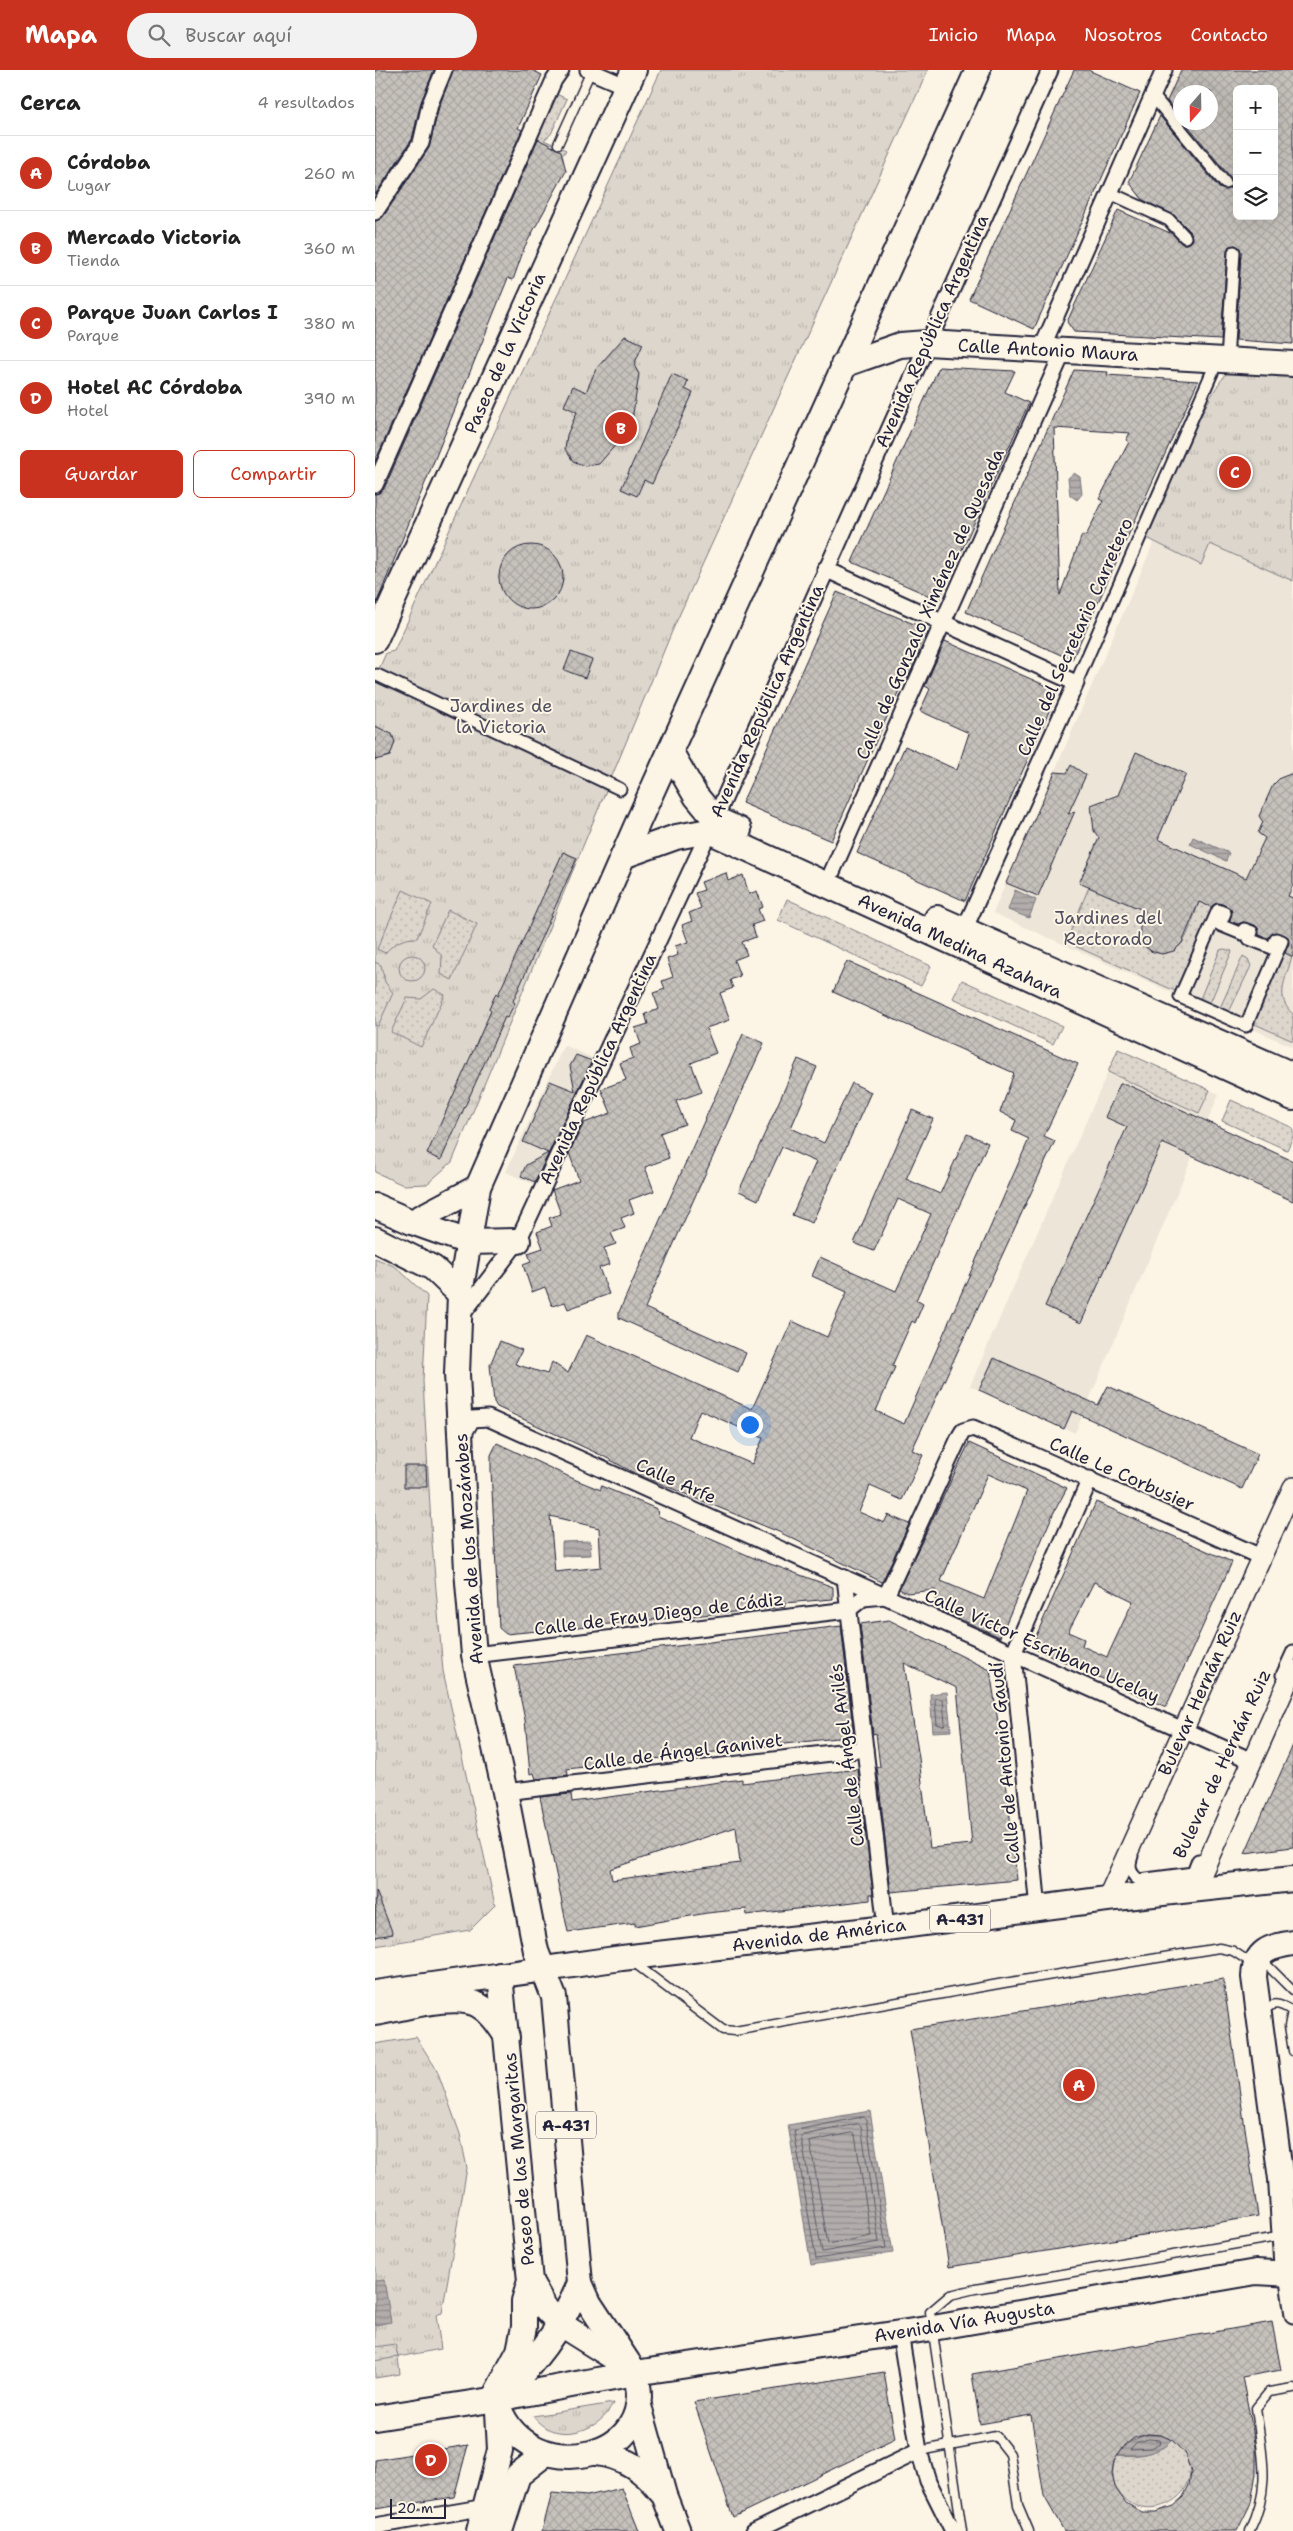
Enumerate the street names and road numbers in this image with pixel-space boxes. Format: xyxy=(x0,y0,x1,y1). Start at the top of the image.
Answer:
street label: Avenida República Argentina xyxy=(870,211,994,451)
street label: Paseo de la Victoria xyxy=(459,269,551,437)
street label: Calle Antonio Maura xyxy=(957,333,1139,367)
street label: Calle de Gonzalo Ximénez de Quesada xyxy=(850,445,1010,763)
street label: Calle del Secretario Carretero xyxy=(1011,514,1139,760)
street label: Avenida República Argentina xyxy=(705,581,829,821)
street label: Avenida Medina Azahara xyxy=(854,888,1066,1004)
street label: Avenida República Argentina xyxy=(534,949,662,1189)
street label: Calle Le Corbusier xyxy=(1046,1431,1198,1517)
street label: Avenida de los Mozárabes xyxy=(449,1433,489,1665)
street label: Calle Arfe xyxy=(632,1453,720,1509)
street label: Calle Víctor Escribano Ucelay xyxy=(921,1583,1163,1709)
street label: Calle de Fray Diego de Cádiz xyxy=(533,1587,785,1641)
street label: Bulevar Hernán Ruiz xyxy=(1153,1606,1247,1780)
street label: Calle de Antonio Gaudí xyxy=(984,1661,1026,1865)
street label: Calle de Ángel Avilés xyxy=(824,1662,870,1848)
street label: Bulevar de Hernán Ruiz xyxy=(1168,1665,1276,1863)
street label: Calle de Ángel Ganivet xyxy=(582,1728,784,1776)
road number: A-431 xyxy=(930,1906,990,1932)
street label: Avenida de América xyxy=(731,1912,907,1958)
street label: Paseo de las Margaritas xyxy=(498,2052,540,2266)
road number: A-431 xyxy=(536,2112,596,2138)
street label: Avenida Vía Augusta xyxy=(872,2296,1056,2348)

